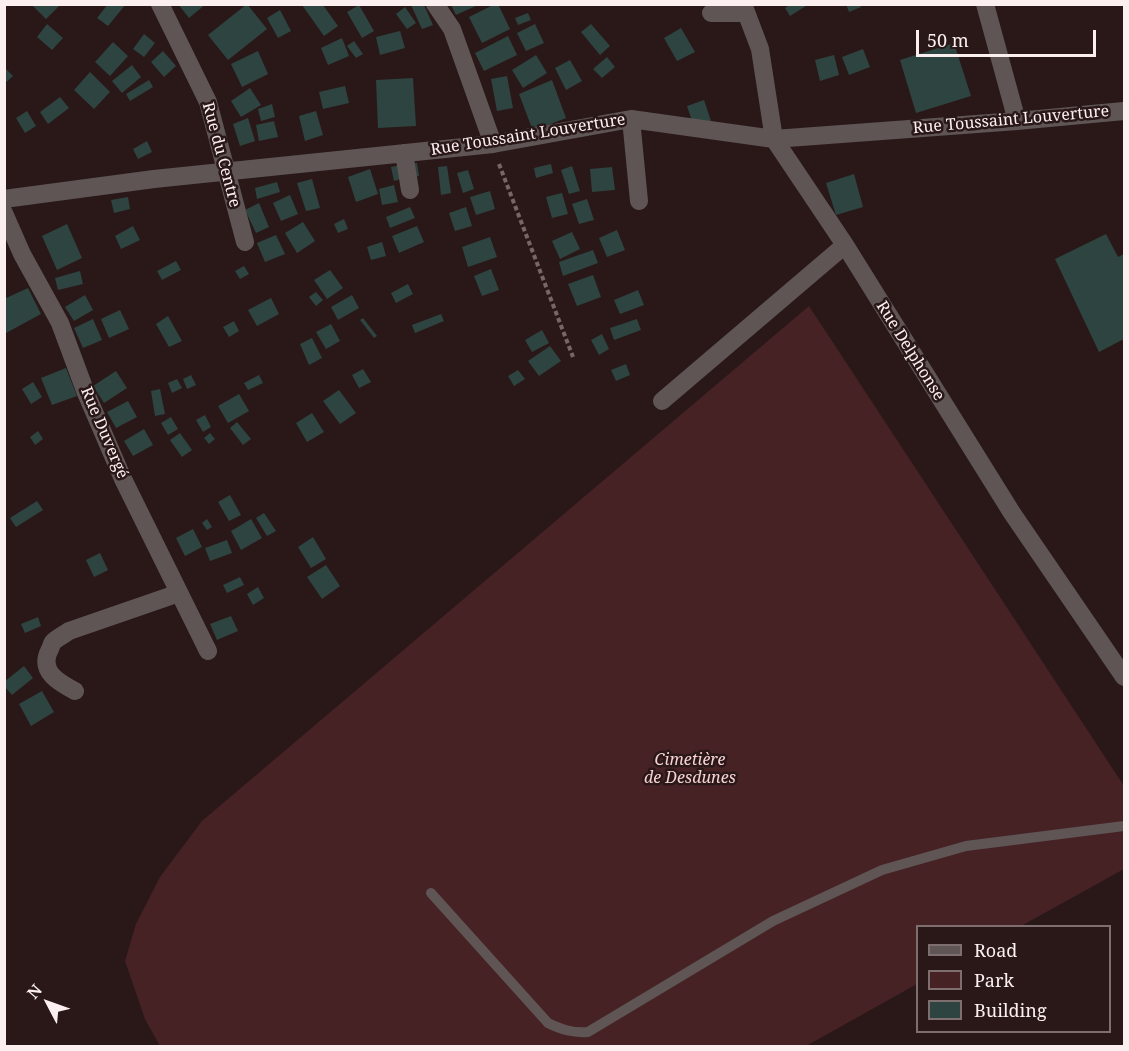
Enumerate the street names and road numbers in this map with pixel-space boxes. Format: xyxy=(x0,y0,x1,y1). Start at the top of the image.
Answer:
street label: Rue du Centre xyxy=(198,100,244,210)
street label: Rue Toussaint Louverture xyxy=(912,102,1110,138)
street label: Rue Toussaint Louverture xyxy=(429,110,627,160)
street label: Rue Delphonse xyxy=(872,298,948,404)
street label: Rue Duvergé xyxy=(76,384,132,482)

